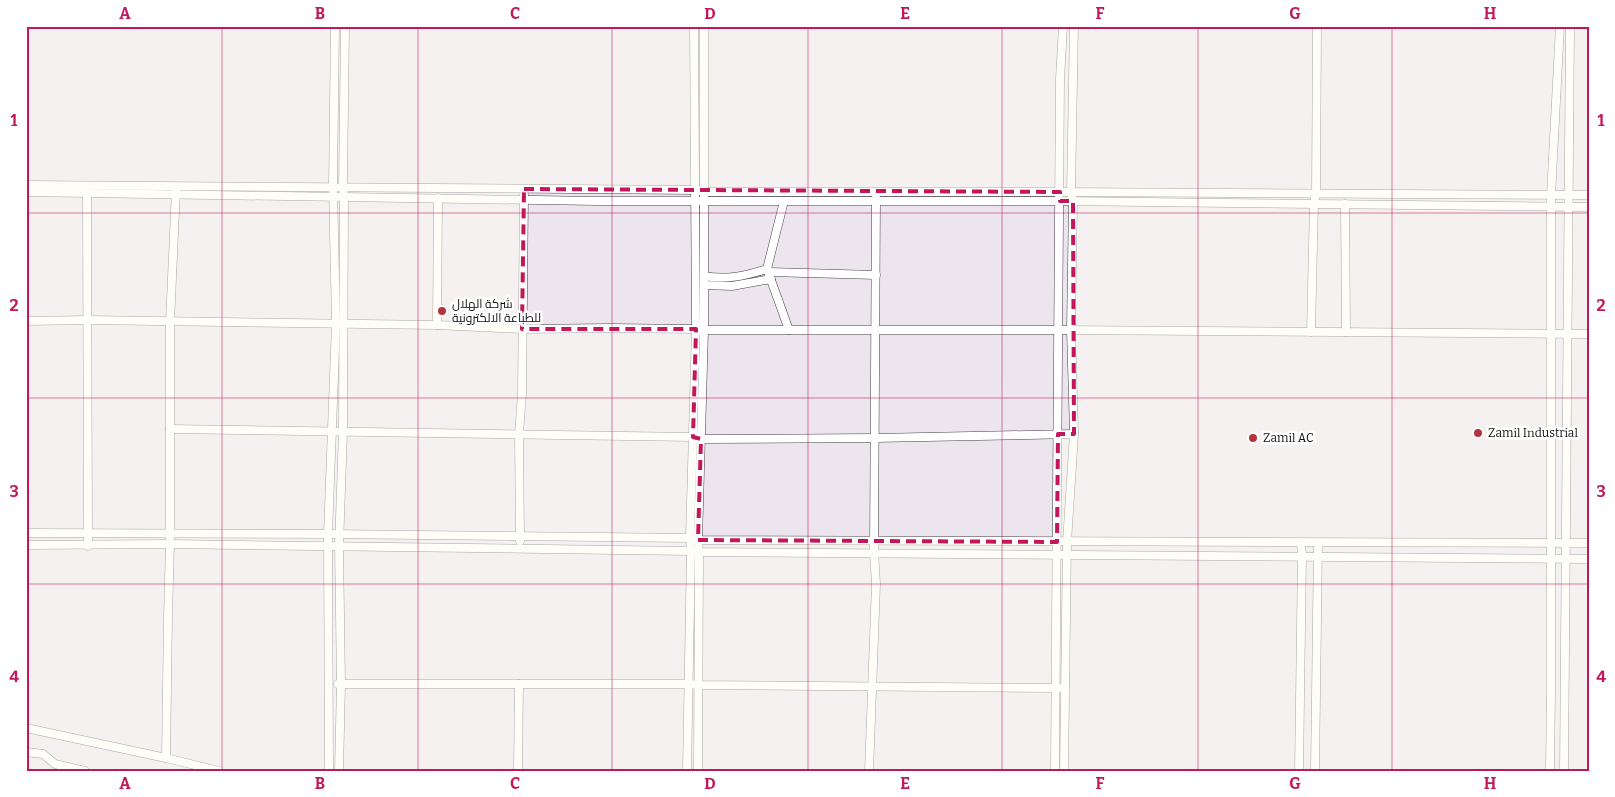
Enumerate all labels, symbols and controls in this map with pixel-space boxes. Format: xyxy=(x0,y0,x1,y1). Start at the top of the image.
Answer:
text: A xyxy=(119,4,131,23)
text: B xyxy=(315,4,325,23)
text: C xyxy=(510,4,520,23)
text: D xyxy=(704,4,716,23)
text: E xyxy=(900,4,910,23)
text: F xyxy=(1096,4,1105,23)
text: G xyxy=(1289,4,1301,23)
text: H xyxy=(1484,4,1497,23)
text: 1 xyxy=(11,111,18,130)
text: 1 xyxy=(1598,111,1605,130)
text: 2 xyxy=(9,296,19,315)
text: 2 xyxy=(1596,296,1606,315)
place label: شركة الهلال للطباعة الالكترونية xyxy=(452,297,541,325)
marker: شركة الهلال للطباعة الالكترونية xyxy=(436,305,448,317)
place label: Zamil Industrial xyxy=(1488,426,1578,440)
marker: Zamil Industrial xyxy=(1472,427,1484,439)
place label: Zamil AC xyxy=(1263,431,1314,445)
marker: Zamil AC xyxy=(1247,432,1259,444)
text: 3 xyxy=(9,482,19,501)
text: 3 xyxy=(1596,482,1606,501)
text: 4 xyxy=(9,667,19,686)
text: 4 xyxy=(1596,667,1606,686)
text: A xyxy=(119,774,131,793)
text: B xyxy=(315,774,325,793)
text: C xyxy=(510,774,520,793)
text: D xyxy=(704,774,716,793)
text: E xyxy=(900,774,910,793)
text: F xyxy=(1096,774,1105,793)
text: G xyxy=(1289,774,1301,793)
text: H xyxy=(1484,774,1497,793)

